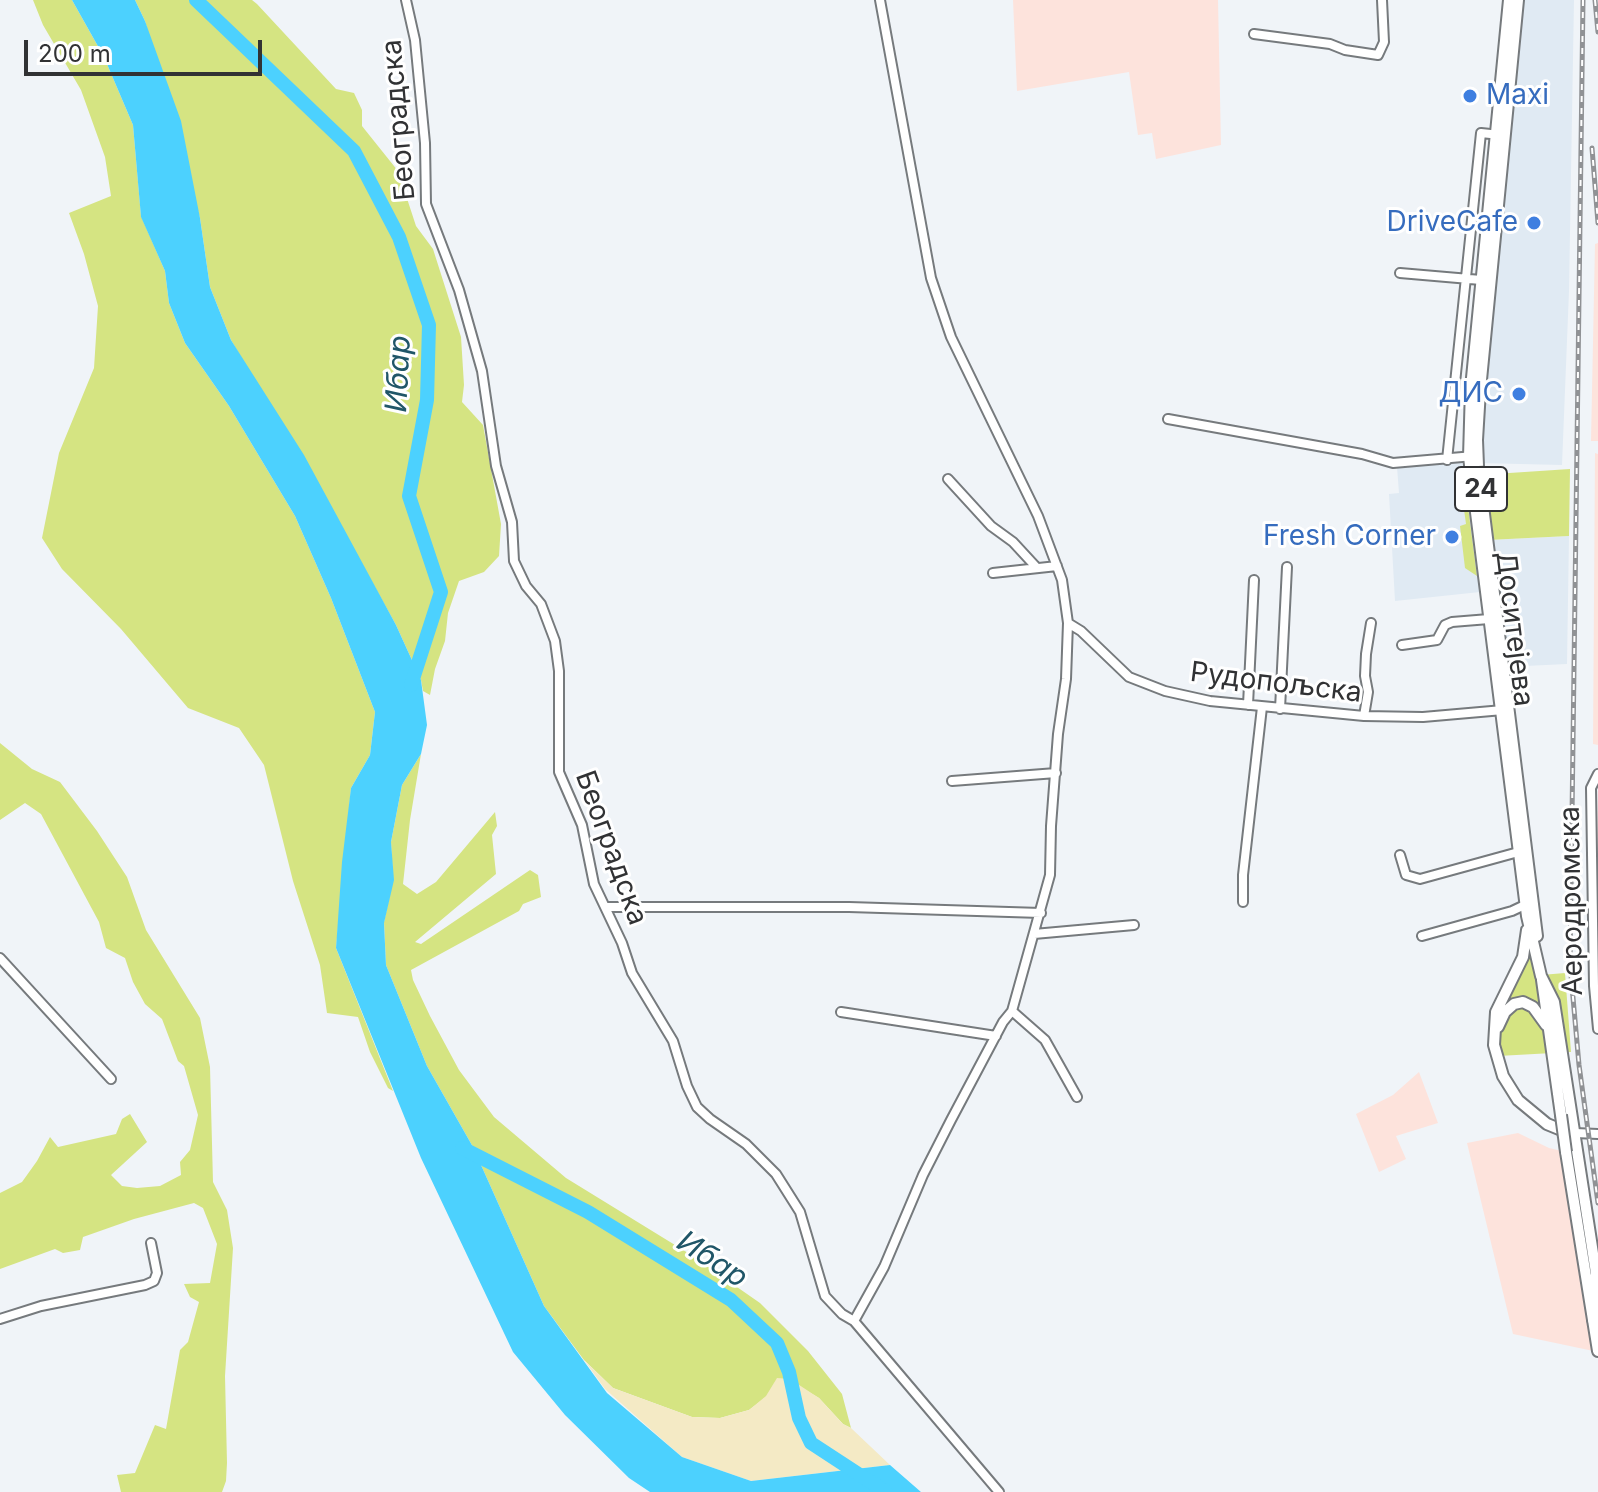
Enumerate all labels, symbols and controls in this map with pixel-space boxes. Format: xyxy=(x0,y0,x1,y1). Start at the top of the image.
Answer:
scale bar xyxy=(28,24,266,74)
street label: Београдска xyxy=(375,38,423,202)
text: 200 m xyxy=(38,39,111,68)
place label: Maxi xyxy=(1486,79,1549,113)
marker: Maxi xyxy=(1461,87,1479,105)
place label: DriveCafe xyxy=(1386,206,1518,240)
marker: DriveCafe xyxy=(1525,214,1543,232)
water label: Ибар xyxy=(379,335,419,413)
place label: ДИС xyxy=(1439,377,1503,411)
marker: ДИС xyxy=(1510,385,1528,403)
road number: 24 xyxy=(1455,467,1507,511)
place label: Fresh Corner xyxy=(1263,520,1436,554)
marker: Fresh Corner xyxy=(1443,528,1461,546)
street label: Доситејева xyxy=(1488,550,1540,708)
street label: Рудопољска xyxy=(1188,656,1364,710)
street label: Београдска xyxy=(568,766,654,930)
street label: Аеродромска xyxy=(1554,806,1590,996)
water label: Ибар xyxy=(670,1224,754,1296)

